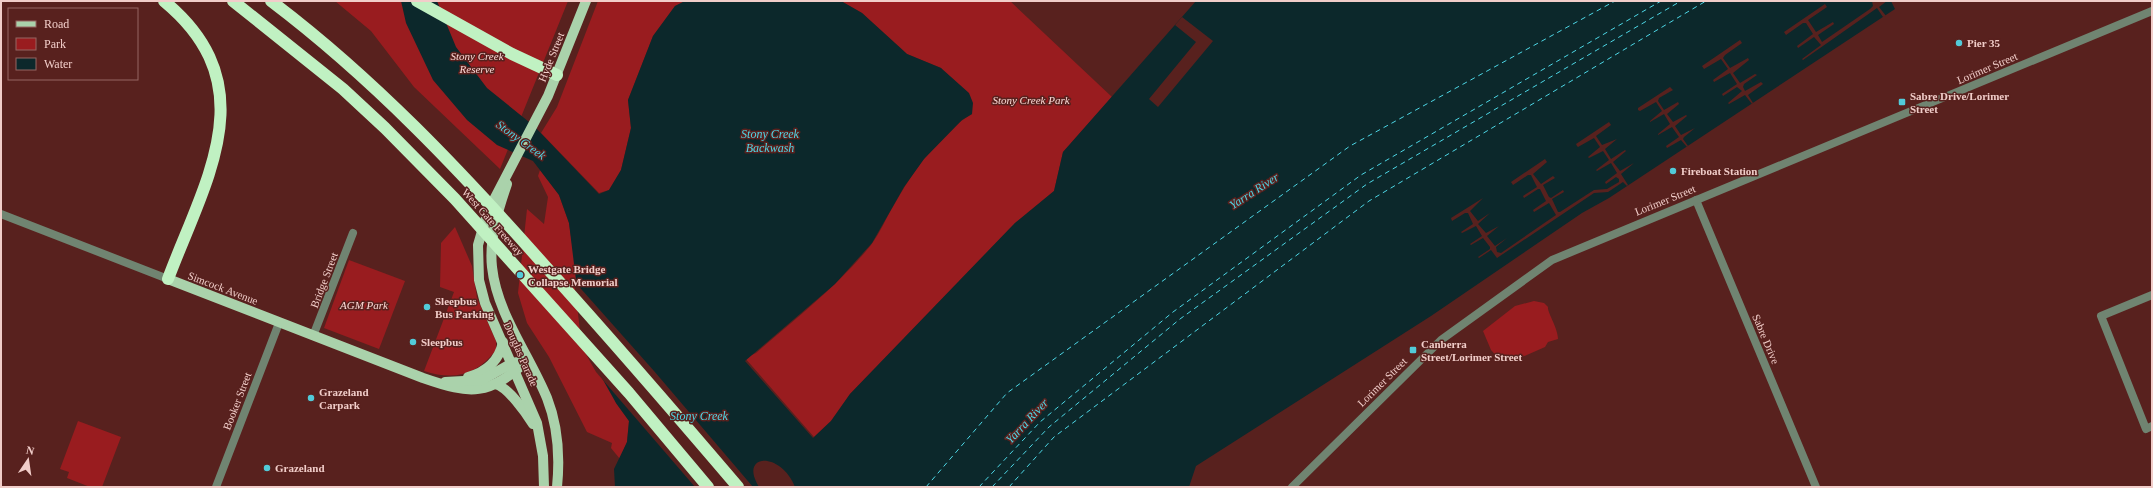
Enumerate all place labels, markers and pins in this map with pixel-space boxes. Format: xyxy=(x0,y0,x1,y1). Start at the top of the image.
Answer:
place label: Pier 35 xyxy=(1967,37,2001,49)
marker: Pier 35 xyxy=(1954,38,1964,48)
place label: Sabre Drive/Lorimer Street xyxy=(1910,90,2009,115)
marker: Sabre Drive/Lorimer Street xyxy=(1897,97,1907,107)
place label: Fireboat Station xyxy=(1681,165,1758,177)
marker: Fireboat Station xyxy=(1668,166,1678,176)
place label: Westgate Bridge Collapse Memorial xyxy=(528,263,618,288)
marker: Westgate Bridge Collapse Memorial xyxy=(515,270,525,280)
place label: Sleepbus Bus Parking xyxy=(435,295,494,320)
marker: Sleepbus Bus Parking xyxy=(422,302,432,312)
place label: Sleepbus xyxy=(421,336,463,348)
marker: Sleepbus xyxy=(408,337,418,347)
place label: Canberra Street/Lorimer Street xyxy=(1421,338,1522,363)
marker: Canberra Street/Lorimer Street xyxy=(1408,345,1418,355)
place label: Grazeland Carpark xyxy=(319,386,369,411)
marker: Grazeland Carpark xyxy=(306,393,316,403)
place label: Grazeland xyxy=(275,462,325,474)
marker: Grazeland xyxy=(262,463,272,473)

